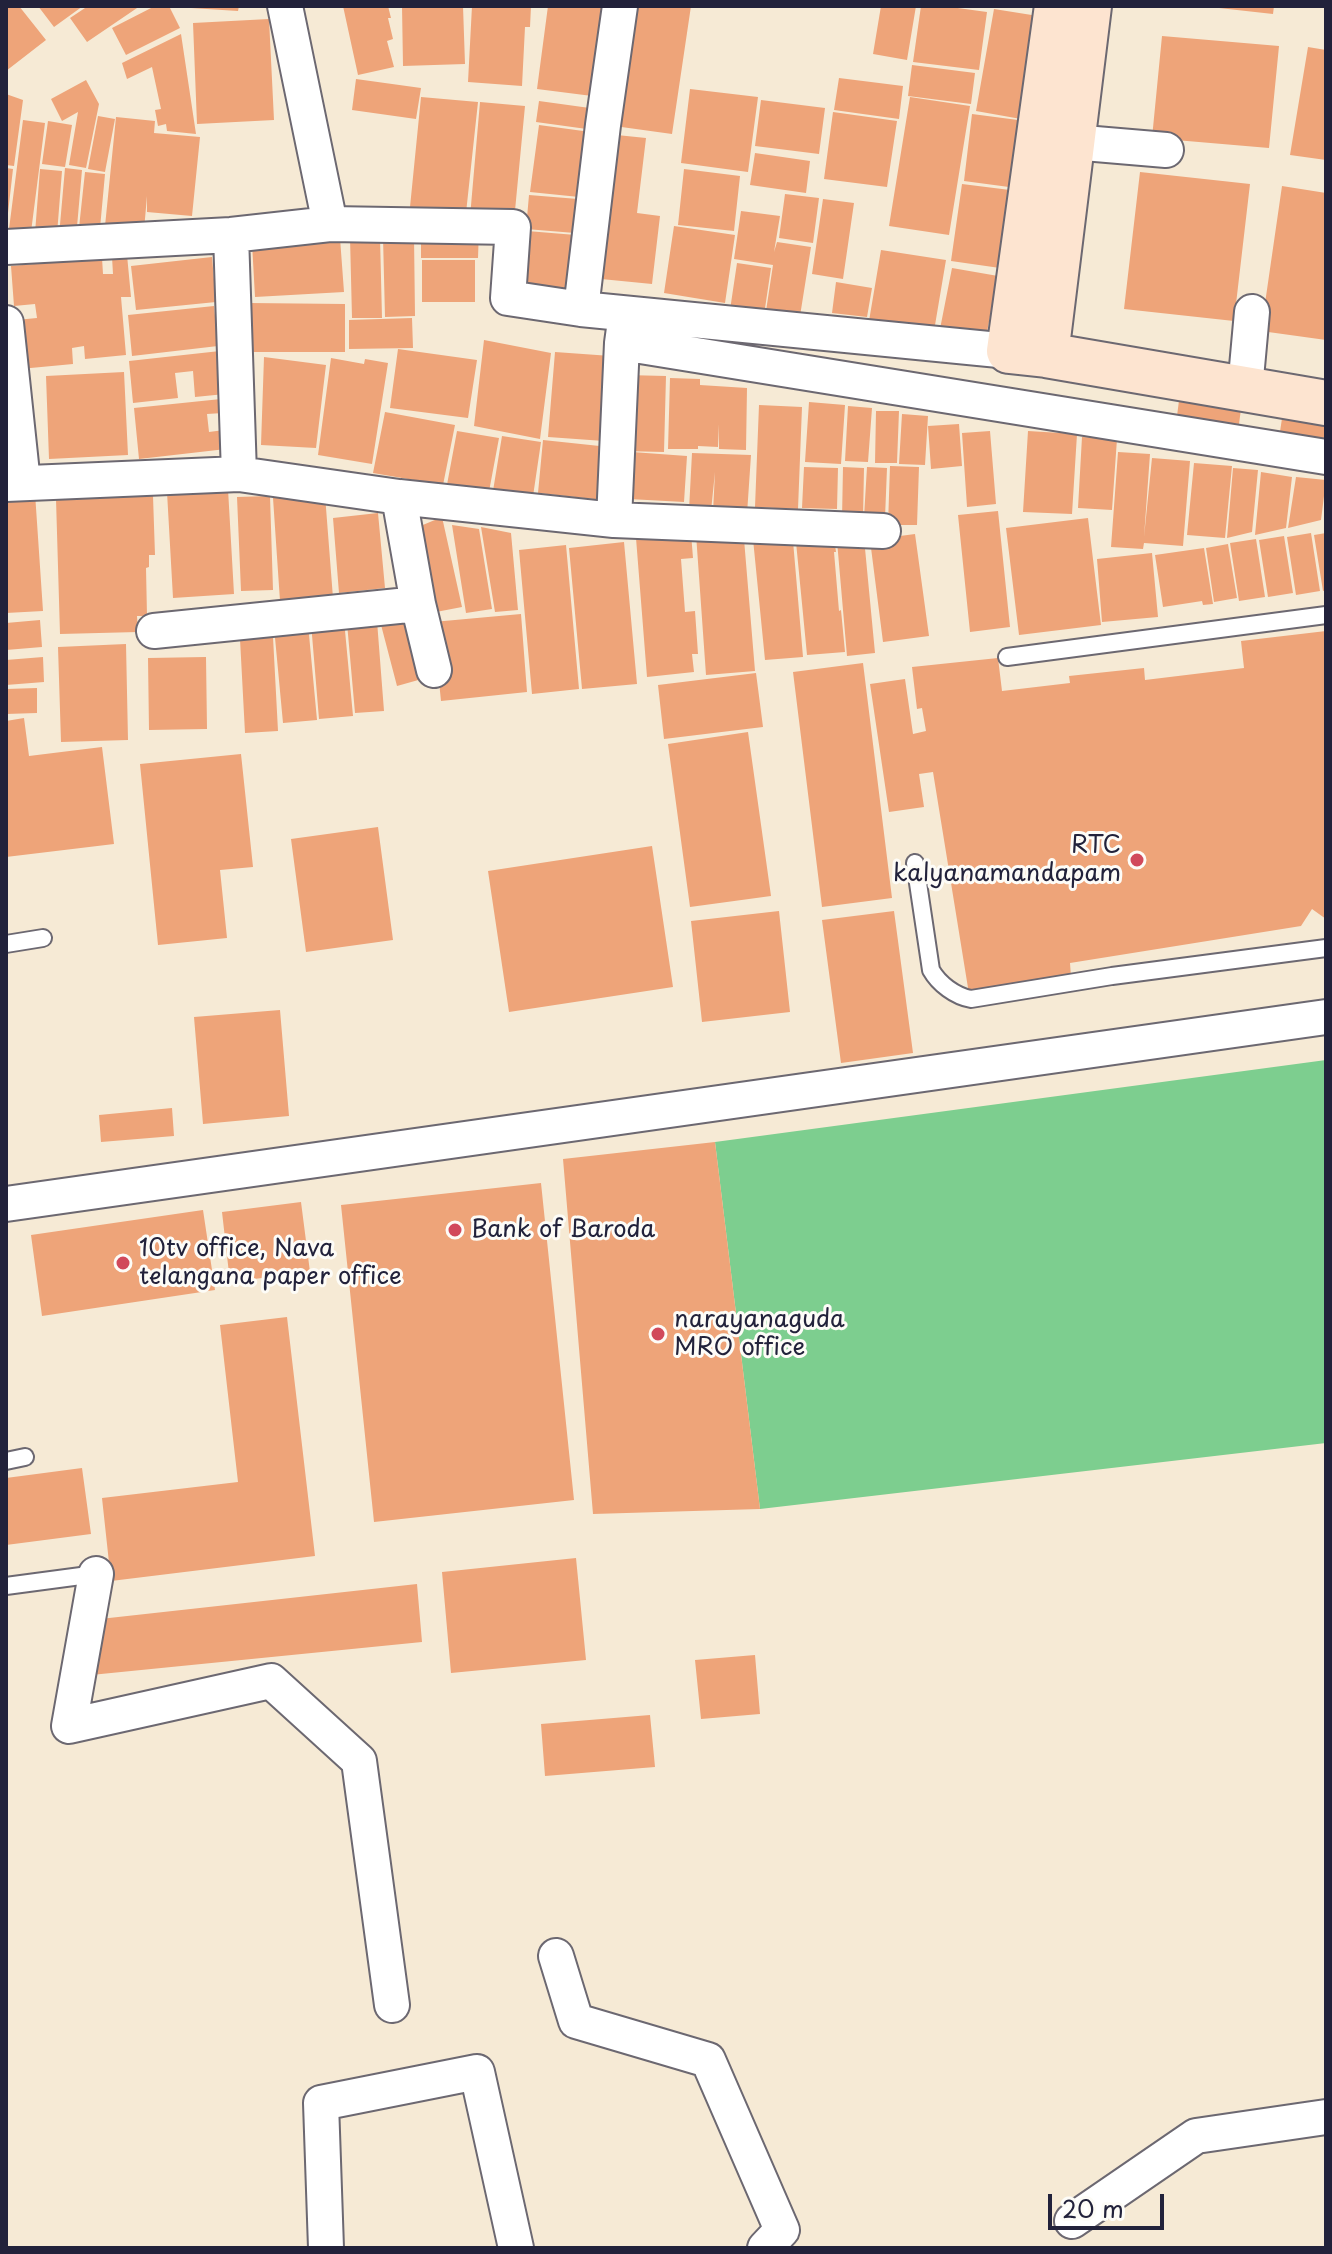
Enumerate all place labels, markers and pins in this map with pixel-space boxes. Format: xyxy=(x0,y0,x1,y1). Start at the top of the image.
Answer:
place label: RTC kalyanamandapam xyxy=(893,832,1121,888)
marker: RTC kalyanamandapam xyxy=(1128,851,1146,869)
place label: Bank of Baroda xyxy=(471,1216,655,1244)
marker: Bank of Baroda xyxy=(446,1221,464,1239)
place label: 10tv office, Nava telangana paper office xyxy=(139,1235,402,1291)
marker: 10tv office, Nava telangana paper office xyxy=(114,1254,132,1272)
place label: narayanaguda MRO office xyxy=(674,1306,845,1362)
marker: narayanaguda MRO office xyxy=(649,1325,667,1343)

